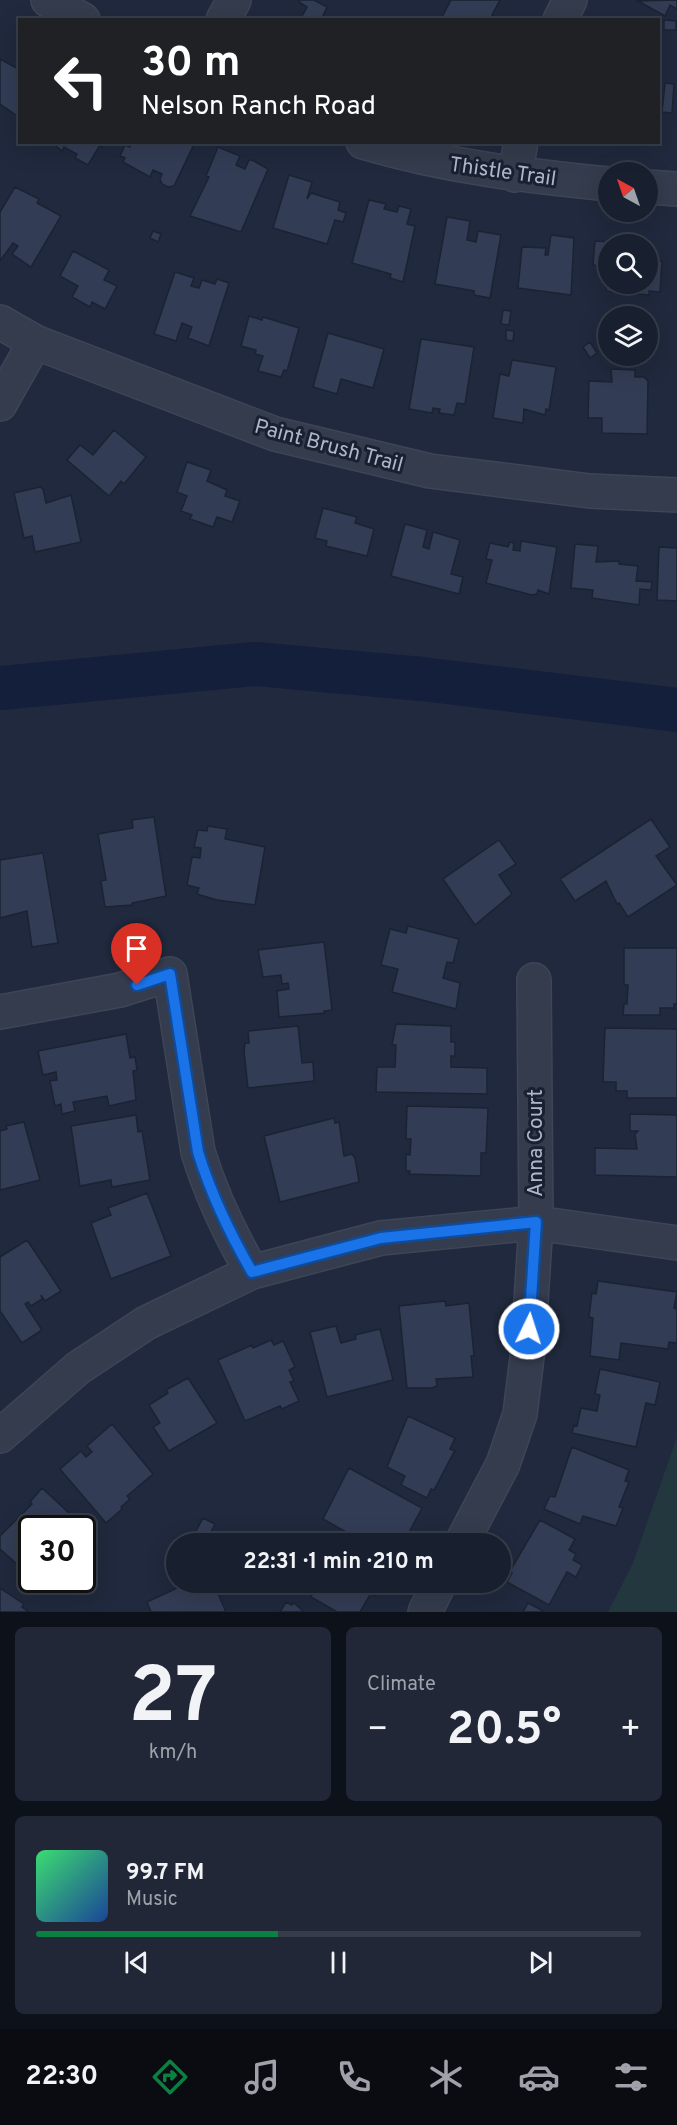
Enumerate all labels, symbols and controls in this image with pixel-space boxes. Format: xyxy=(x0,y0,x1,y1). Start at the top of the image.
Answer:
text: 30 m xyxy=(141,38,240,91)
icon: left xyxy=(42,42,120,120)
text: Nelson Ranch Road xyxy=(141,90,376,124)
street label: Thistle Trail xyxy=(448,152,558,193)
north arrow xyxy=(598,162,658,222)
map controls xyxy=(598,162,658,366)
button: search xyxy=(598,234,658,294)
button: layers xyxy=(598,306,658,366)
street label: Paint Brush Trail xyxy=(251,414,406,479)
pin xyxy=(111,923,162,985)
icon: arrive xyxy=(120,932,153,965)
street label: Anna Court xyxy=(523,1089,550,1197)
position arrow xyxy=(497,1297,561,1361)
speed limit sign: 30 xyxy=(18,1515,96,1593)
text: 22:31 · 1 min · 210 m xyxy=(243,1549,434,1576)
text: 27 xyxy=(129,1651,217,1750)
text: Climate xyxy=(367,1672,436,1698)
text: 20.5° xyxy=(447,1703,561,1760)
text: − xyxy=(367,1710,388,1752)
text: + xyxy=(620,1710,641,1752)
text: km/h xyxy=(149,1740,197,1766)
text: 99.7 FM xyxy=(126,1860,204,1887)
text: Music xyxy=(126,1887,178,1913)
icon: previous xyxy=(120,1946,153,1979)
icon: pause xyxy=(322,1946,355,1979)
icon: next xyxy=(524,1946,557,1979)
icon: directions xyxy=(149,2056,191,2098)
icon: music xyxy=(241,2056,283,2098)
icon: phone xyxy=(333,2056,375,2098)
icon: climate xyxy=(425,2056,467,2098)
icon: car xyxy=(518,2056,560,2098)
icon: filters xyxy=(610,2056,652,2098)
text: 22:30 xyxy=(25,2060,98,2094)

